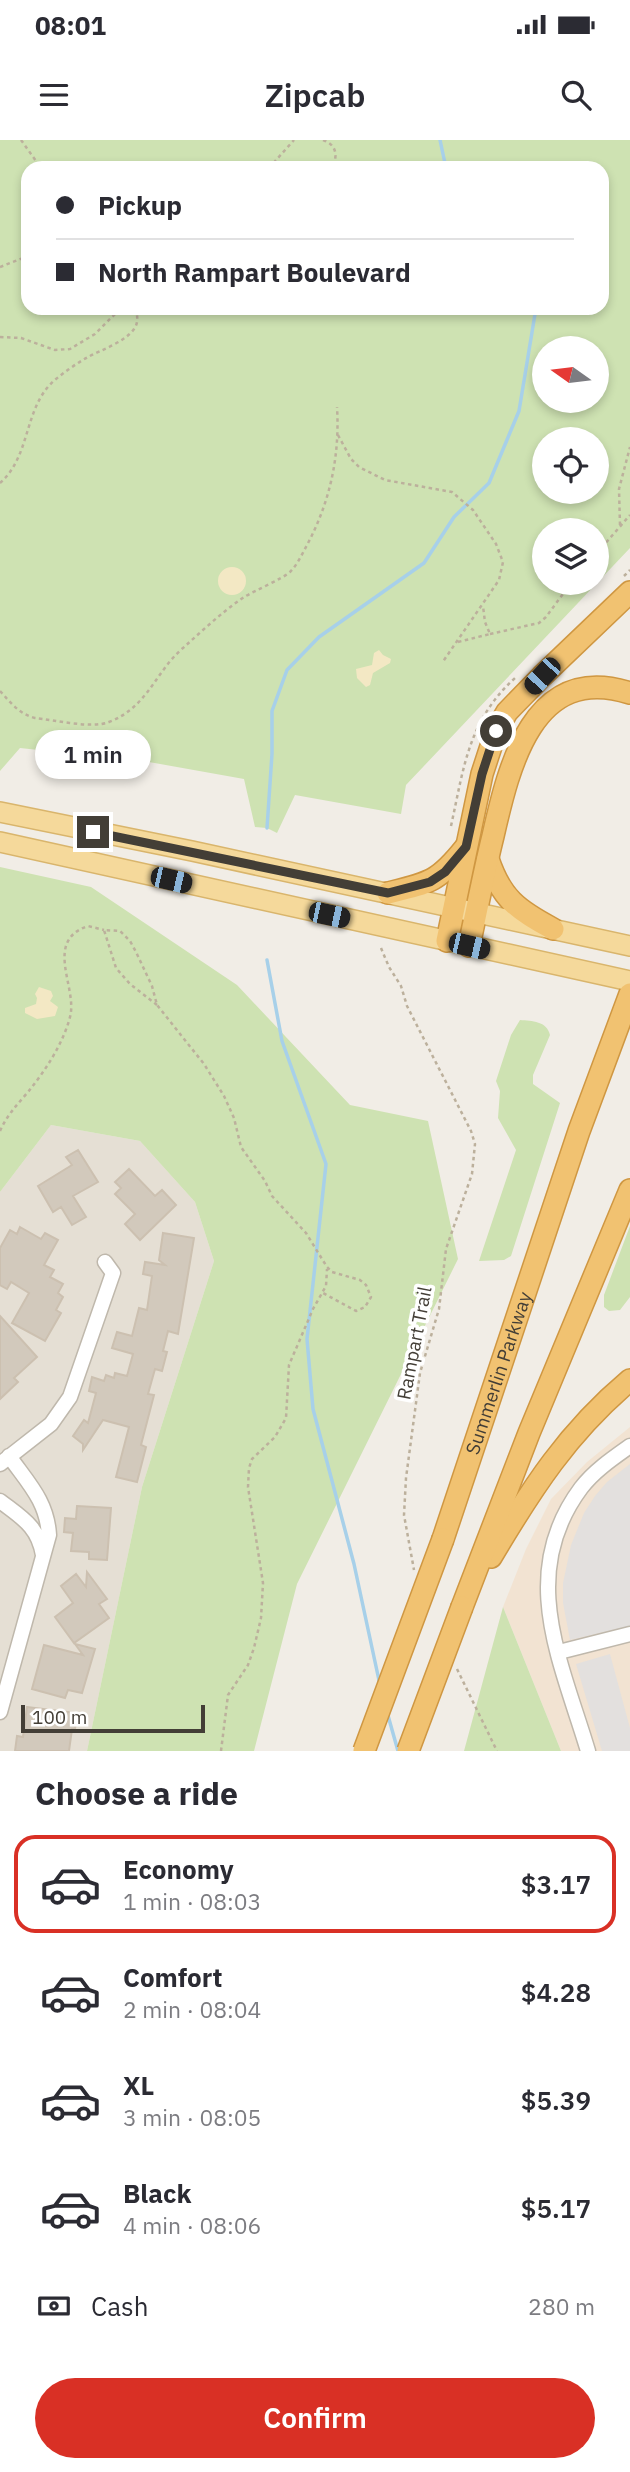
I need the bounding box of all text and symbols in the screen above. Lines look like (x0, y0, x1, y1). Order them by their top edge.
text: 08:01 (35, 8, 106, 42)
text: Zipcab (265, 74, 365, 116)
icon: menu (35, 76, 73, 114)
icon: search (557, 76, 595, 114)
text: Pickup (98, 188, 182, 222)
text: North Rampart Boulevard (98, 255, 411, 289)
north arrow (532, 336, 609, 413)
map controls (532, 336, 609, 595)
button: locate (532, 427, 609, 504)
button: layers (532, 518, 609, 595)
car (520, 653, 565, 699)
route start (480, 715, 512, 747)
callout: 1 min (35, 730, 151, 780)
text: 1 min (63, 739, 123, 769)
route end (77, 816, 109, 848)
car (149, 865, 194, 895)
car (307, 900, 352, 930)
car (447, 931, 492, 961)
street label: Rampart Trail (391, 1284, 437, 1402)
street label: Summerlin Parkway (460, 1288, 537, 1457)
scale bar (21, 1702, 205, 1734)
text: 100 m (32, 1705, 87, 1729)
text: Choose a ride (35, 1772, 238, 1814)
text: Economy (123, 1852, 234, 1886)
icon: car (39, 1853, 102, 1916)
text: $3.17 (521, 1867, 591, 1901)
text: 1 min · 08:03 (123, 1886, 261, 1916)
text: Comfort (123, 1960, 222, 1994)
icon: car (39, 1961, 102, 2024)
text: $4.28 (521, 1975, 591, 2009)
text: 2 min · 08:04 (123, 1994, 261, 2024)
text: XL (123, 2068, 154, 2102)
icon: car (39, 2069, 102, 2132)
text: $5.39 (521, 2083, 591, 2117)
text: 3 min · 08:05 (123, 2102, 261, 2132)
text: Black (123, 2176, 191, 2210)
icon: car (39, 2177, 102, 2240)
text: $5.17 (521, 2191, 591, 2225)
text: 4 min · 08:06 (123, 2210, 261, 2240)
icon: cash (35, 2287, 73, 2325)
text: Cash (91, 2289, 148, 2323)
text: 280 m (528, 2291, 595, 2321)
button: Confirm (35, 2378, 595, 2458)

